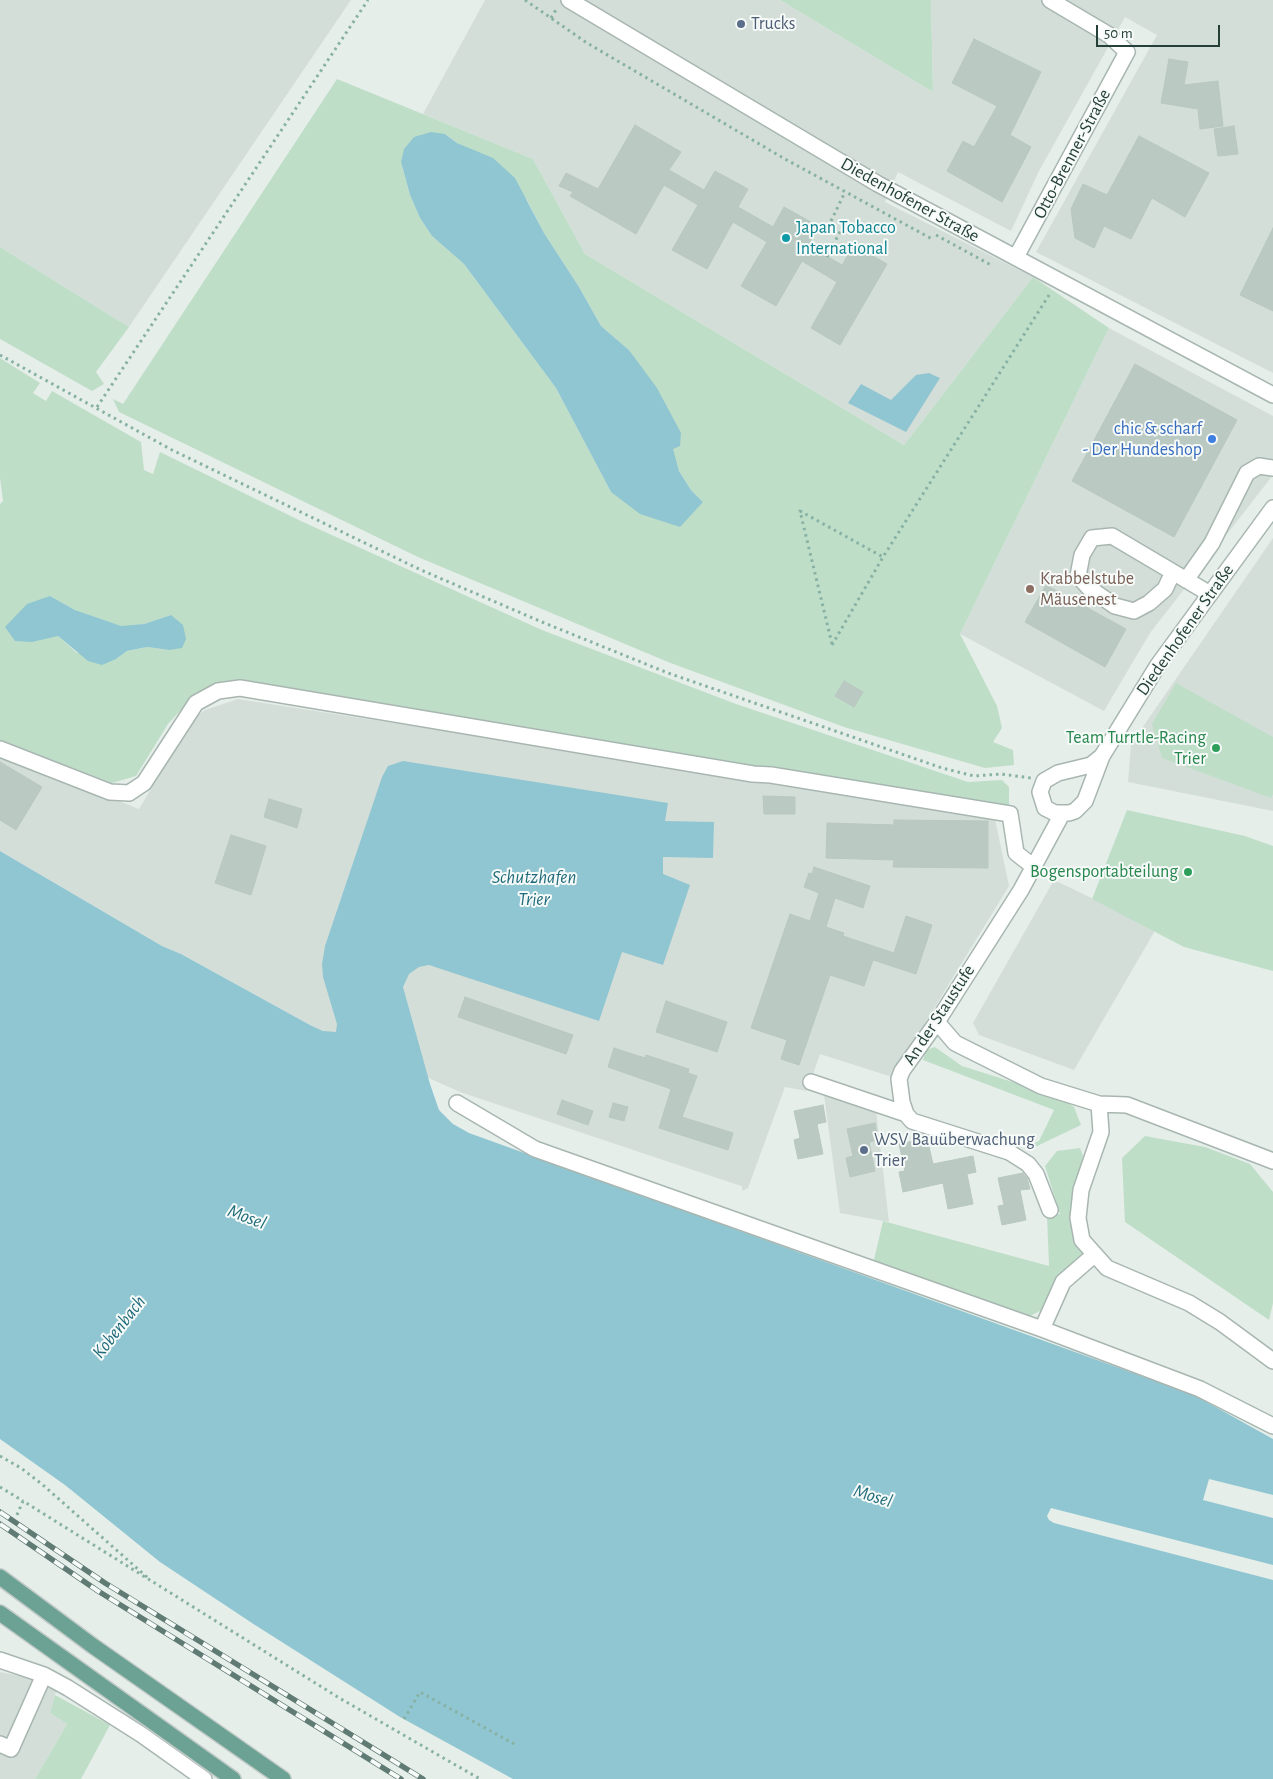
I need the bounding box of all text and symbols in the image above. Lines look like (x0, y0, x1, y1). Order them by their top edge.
place label: Trucks (751, 13, 795, 35)
scale bar (1098, 15, 1222, 47)
marker: Trucks (735, 18, 747, 30)
text: 50 m (1104, 26, 1133, 41)
street label: Otto-Brenner-Straße (1029, 85, 1115, 223)
street label: Diedenhofener Straße (837, 153, 983, 247)
place label: Japan Tobacco International (796, 217, 896, 260)
marker: Japan Tobacco International (780, 232, 792, 244)
place label: chic & scharf - Der Hundeshop (1083, 418, 1202, 460)
marker: chic & scharf - Der Hundeshop (1206, 433, 1218, 445)
street label: Diedenhofener Straße (1132, 560, 1238, 700)
place label: Krabbelstube Mäusenest (1040, 568, 1134, 610)
marker: Krabbelstube Mäusenest (1024, 583, 1036, 595)
place label: Team Turrtle-Racing Trier (1066, 727, 1206, 770)
marker: Team Turrtle-Racing Trier (1210, 742, 1222, 754)
place label: Bogensportabteilung (1030, 861, 1178, 883)
water label: Schutzhafen Trier (492, 866, 576, 910)
marker: Bogensportabteilung (1182, 866, 1194, 878)
street label: An der Staustufe (899, 961, 979, 1069)
place label: WSV Bauüberwachung Trier (874, 1129, 1035, 1172)
marker: WSV Bauüberwachung Trier (858, 1144, 870, 1156)
water label: Mosel (224, 1199, 270, 1235)
water label: Kobenbach (87, 1291, 151, 1363)
water label: Mosel (851, 1479, 895, 1513)

